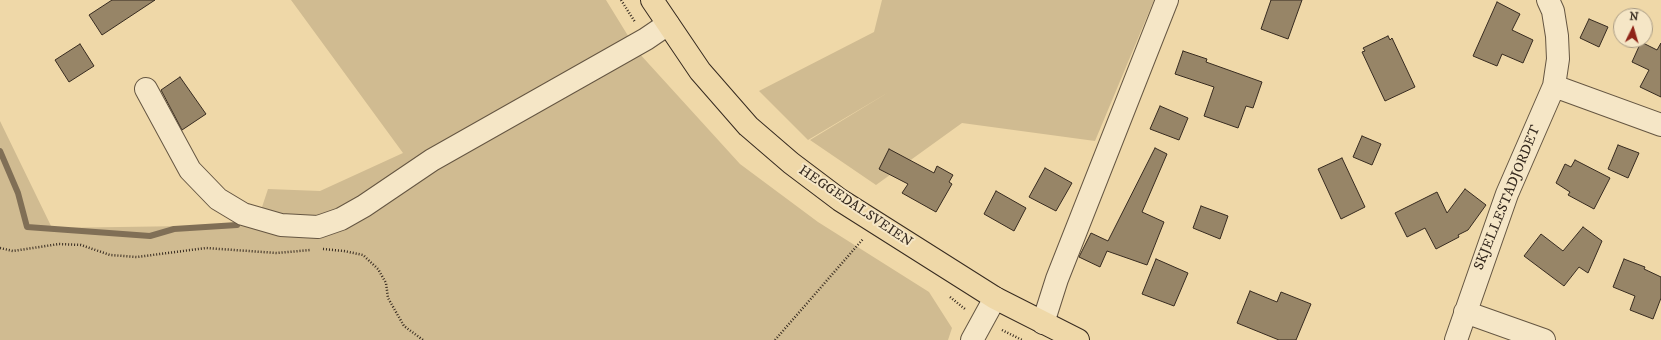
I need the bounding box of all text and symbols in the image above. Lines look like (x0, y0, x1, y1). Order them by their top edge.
north arrow (1613, 8, 1653, 48)
text: N (1629, 10, 1639, 24)
street label: SKJELLESTADJORDET (1471, 123, 1545, 273)
street label: HEGGEDALSVEIEN (795, 163, 915, 251)

